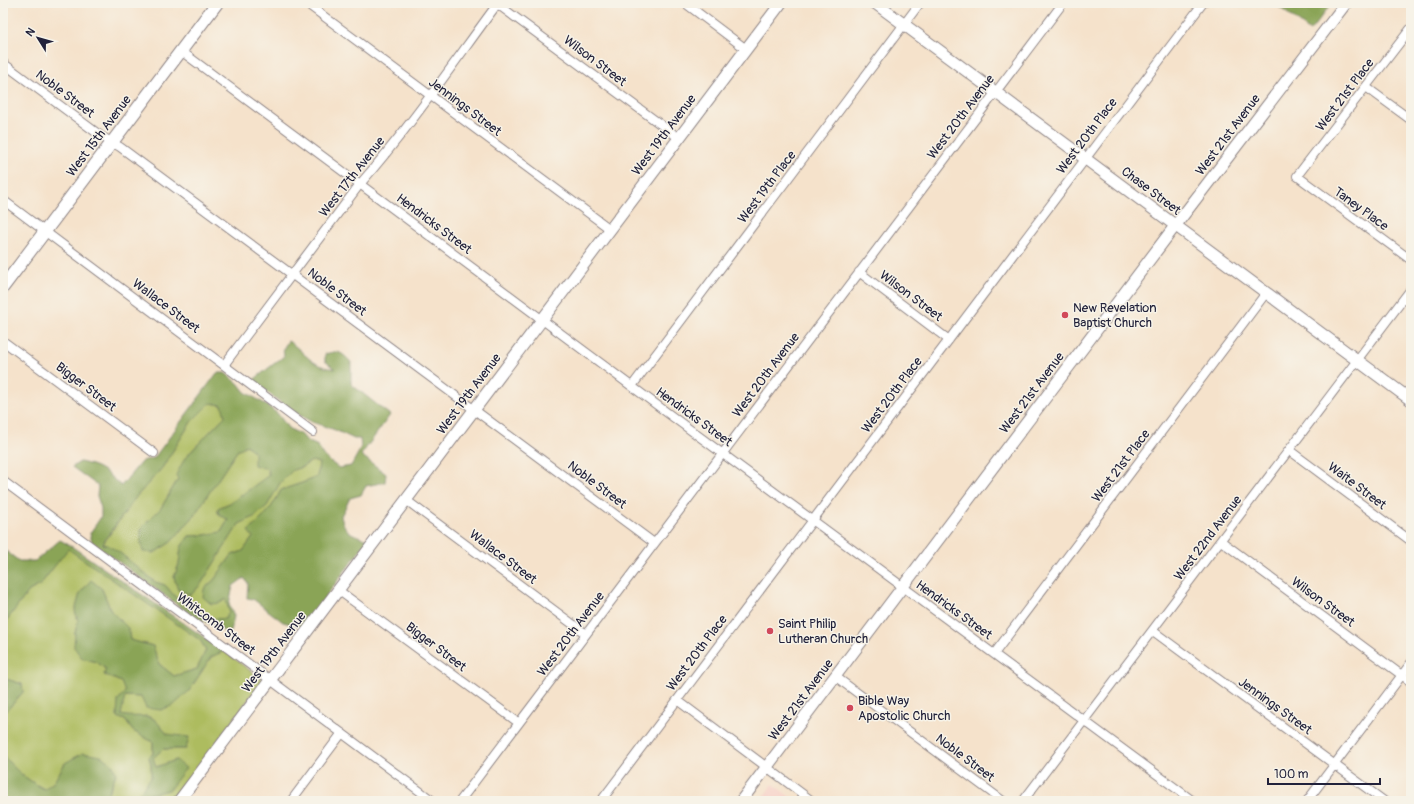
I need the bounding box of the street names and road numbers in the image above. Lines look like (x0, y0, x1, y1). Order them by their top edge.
street label: Wilson Street (560, 32, 630, 90)
street label: West 21st Place (1312, 55, 1378, 135)
street label: Noble Street (32, 67, 98, 122)
street label: West 20th Avenue (924, 71, 998, 162)
street label: Jennings Street (425, 74, 505, 140)
street label: West 19th Avenue (628, 91, 700, 179)
street label: West 21st Avenue (1192, 91, 1264, 179)
street label: West 15th Avenue (63, 92, 135, 180)
street label: West 20th Place (1053, 94, 1121, 177)
street label: West 17th Avenue (316, 133, 389, 220)
street label: West 19th Place (735, 147, 800, 226)
street label: Chase Street (1118, 163, 1185, 219)
street label: Taney Place (1331, 184, 1392, 234)
street label: Hendricks Street (393, 190, 476, 258)
street label: Noble Street (304, 265, 370, 320)
street label: Wilson Street (876, 267, 946, 325)
street label: Wallace Street (129, 275, 204, 337)
street label: West 20th Avenue (729, 329, 803, 420)
street label: West 21st Avenue (996, 349, 1068, 437)
street label: West 19th Avenue (433, 350, 505, 438)
street label: West 20th Place (858, 353, 926, 436)
street label: Bigger Street (52, 359, 120, 415)
street label: Hendricks Street (653, 384, 736, 450)
street label: West 21st Place (1088, 426, 1154, 506)
street label: Noble Street (564, 458, 630, 513)
street label: Waite Street (1325, 459, 1390, 514)
street label: West 22nd Avenue (1171, 492, 1246, 584)
street label: Wallace Street (466, 526, 541, 588)
street label: Wilson Street (1288, 574, 1358, 631)
street label: Hendricks Street (913, 577, 996, 643)
street label: West 20th Avenue (534, 588, 608, 679)
street label: Whitcomb Street (174, 589, 259, 659)
street label: West 19th Avenue (238, 608, 310, 696)
street label: West 20th Place (663, 611, 731, 694)
street label: Bigger Street (402, 619, 470, 675)
street label: West 21st Avenue (765, 656, 837, 744)
street label: Jennings Street (1235, 674, 1316, 739)
street label: Noble Street (932, 731, 998, 786)

